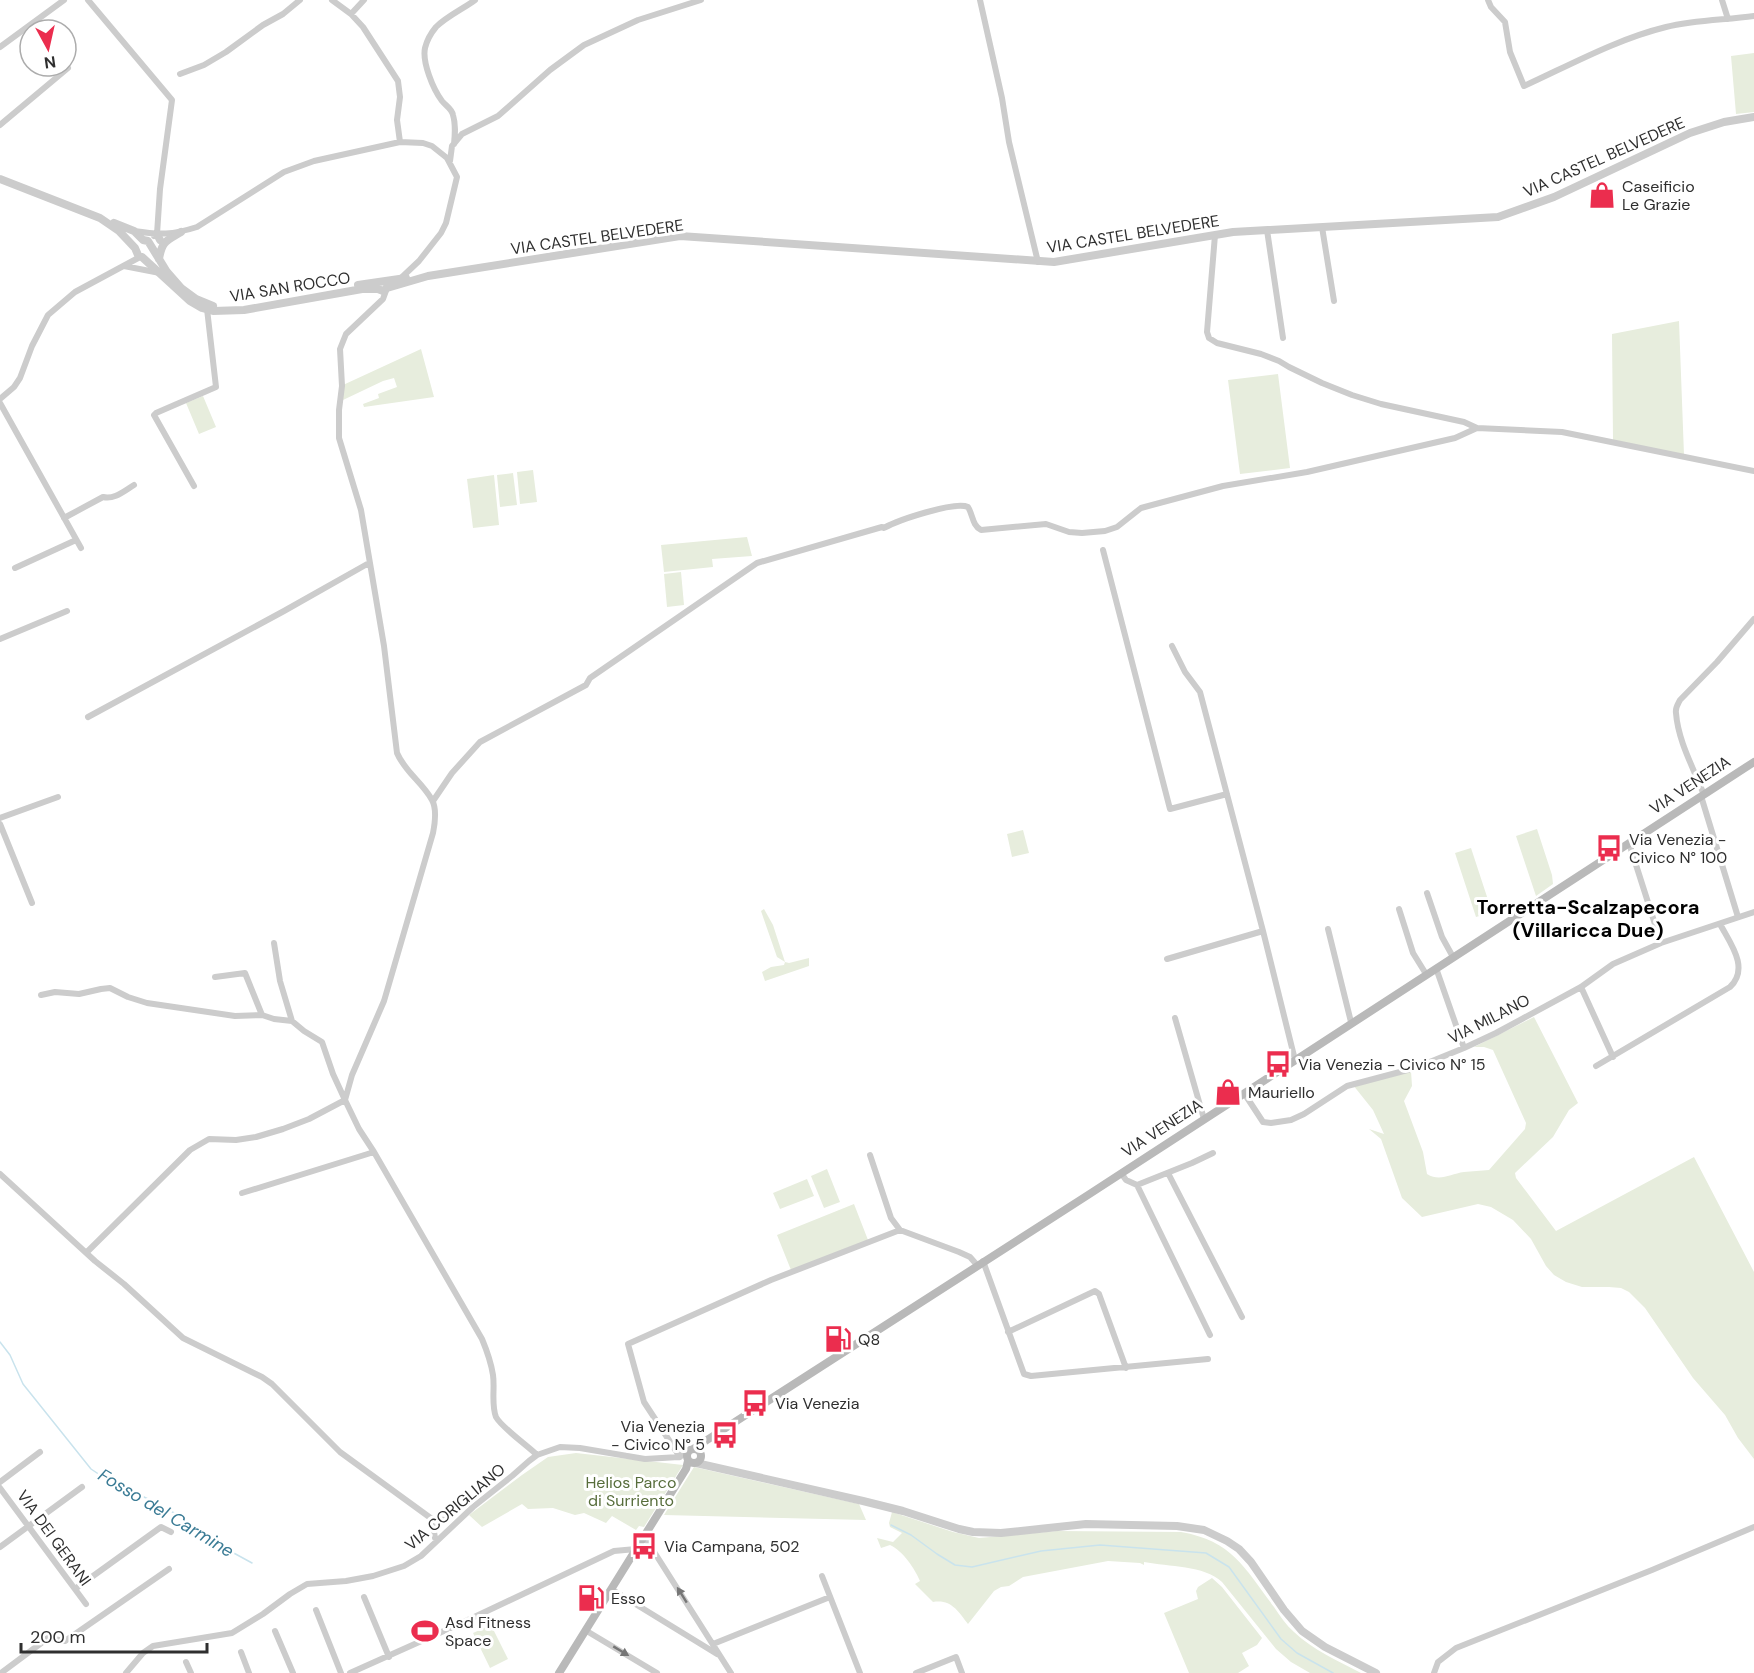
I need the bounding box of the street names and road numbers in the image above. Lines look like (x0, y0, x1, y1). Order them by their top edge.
street label: VIA CASTEL BELVEDERE (1520, 112, 1688, 202)
street label: VIA CASTEL BELVEDERE (1045, 210, 1221, 258)
street label: VIA CASTEL BELVEDERE (509, 214, 685, 260)
street label: VIA SAN ROCCO (228, 267, 352, 307)
street label: VIA VENEZIA (1646, 751, 1735, 819)
street label: VIA MILANO (1445, 989, 1533, 1049)
street label: VIA VENEZIA (1118, 1094, 1207, 1162)
street label: VIA CORIGLIANO (400, 1459, 510, 1555)
street label: VIA DEI GERANI (12, 1486, 96, 1590)

